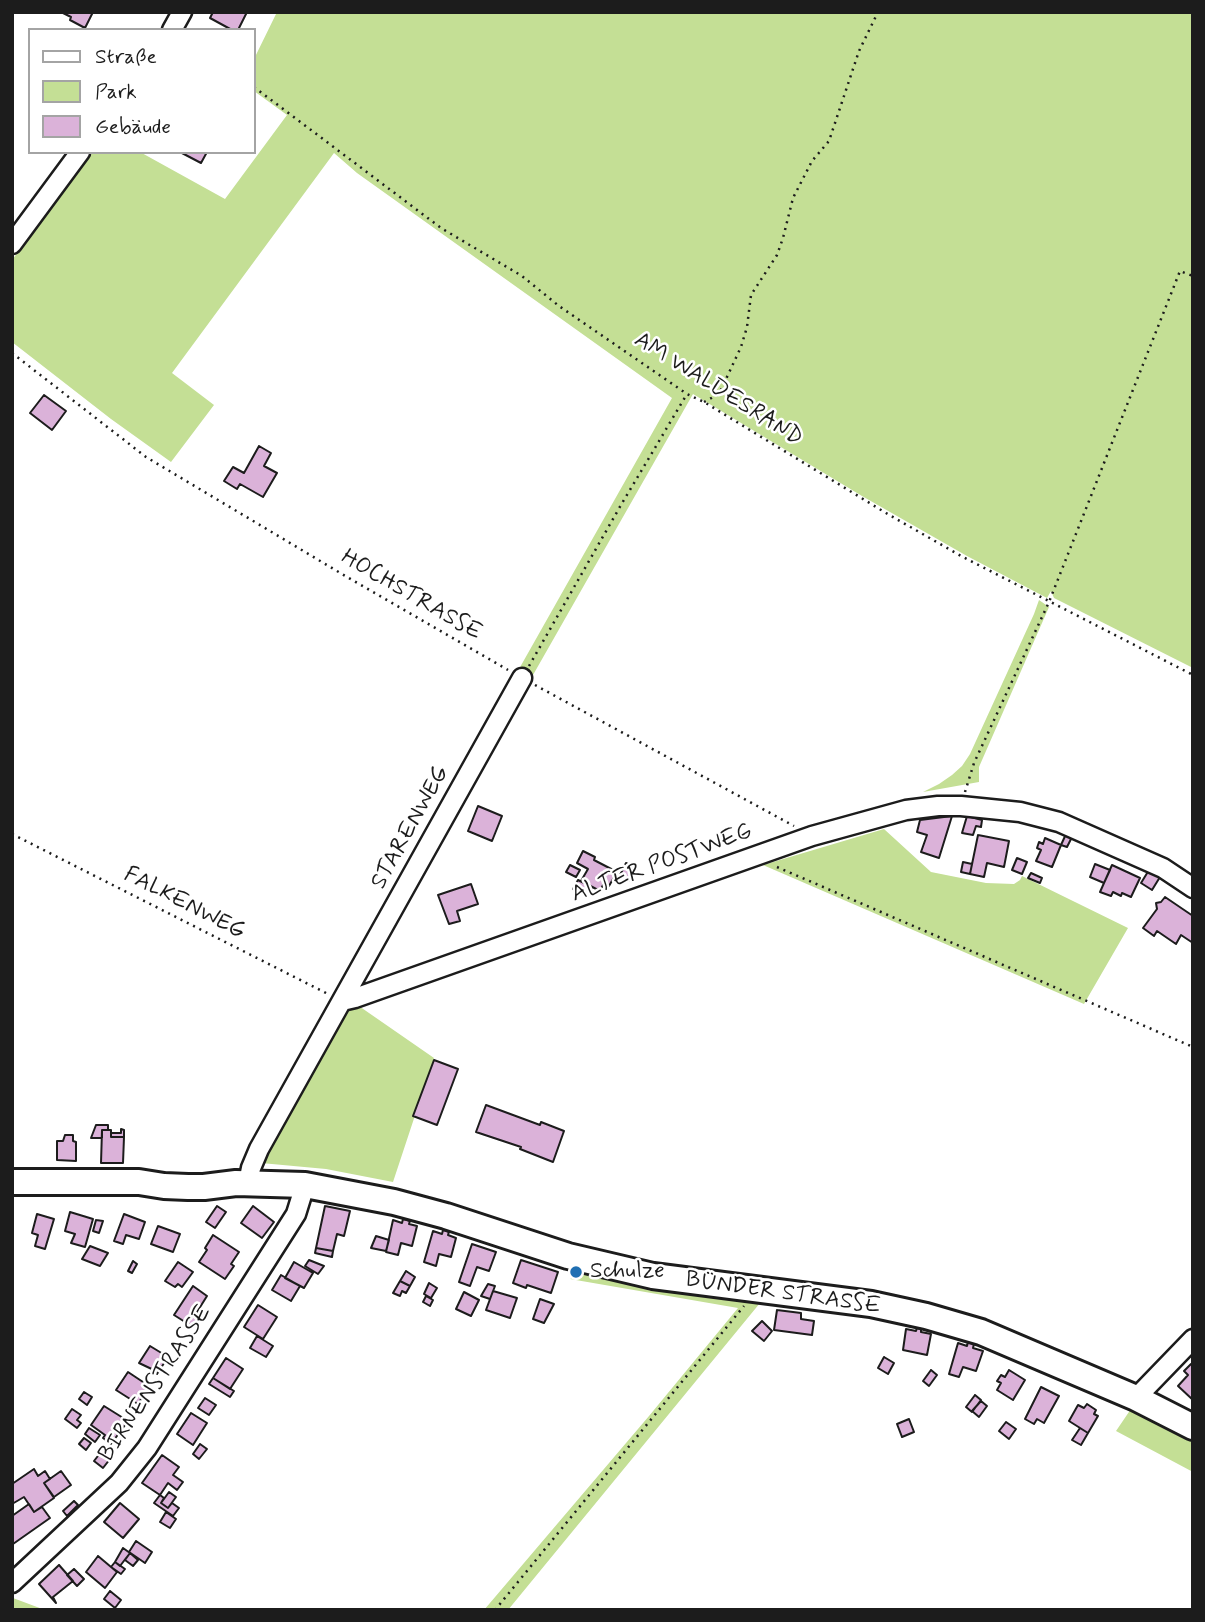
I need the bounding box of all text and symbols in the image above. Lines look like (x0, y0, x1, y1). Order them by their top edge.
legend (28, 28, 256, 154)
text: Straße (95, 43, 157, 71)
text: Park (95, 78, 137, 106)
text: Gebäude (95, 113, 171, 141)
street label: AM WALDESRAND (629, 327, 807, 453)
street label: HOCHSTRASSE (336, 544, 486, 648)
street label: STARENWEG (366, 762, 456, 894)
street label: ALTER POSTWEG (568, 818, 756, 910)
street label: FALKENWEG (119, 862, 249, 946)
place label: Schulze (590, 1258, 665, 1286)
marker: Schulze (568, 1264, 584, 1280)
street label: BÜNDER STRASSE (684, 1267, 882, 1321)
street label: BIRNENSTRASSE (94, 1301, 218, 1467)

